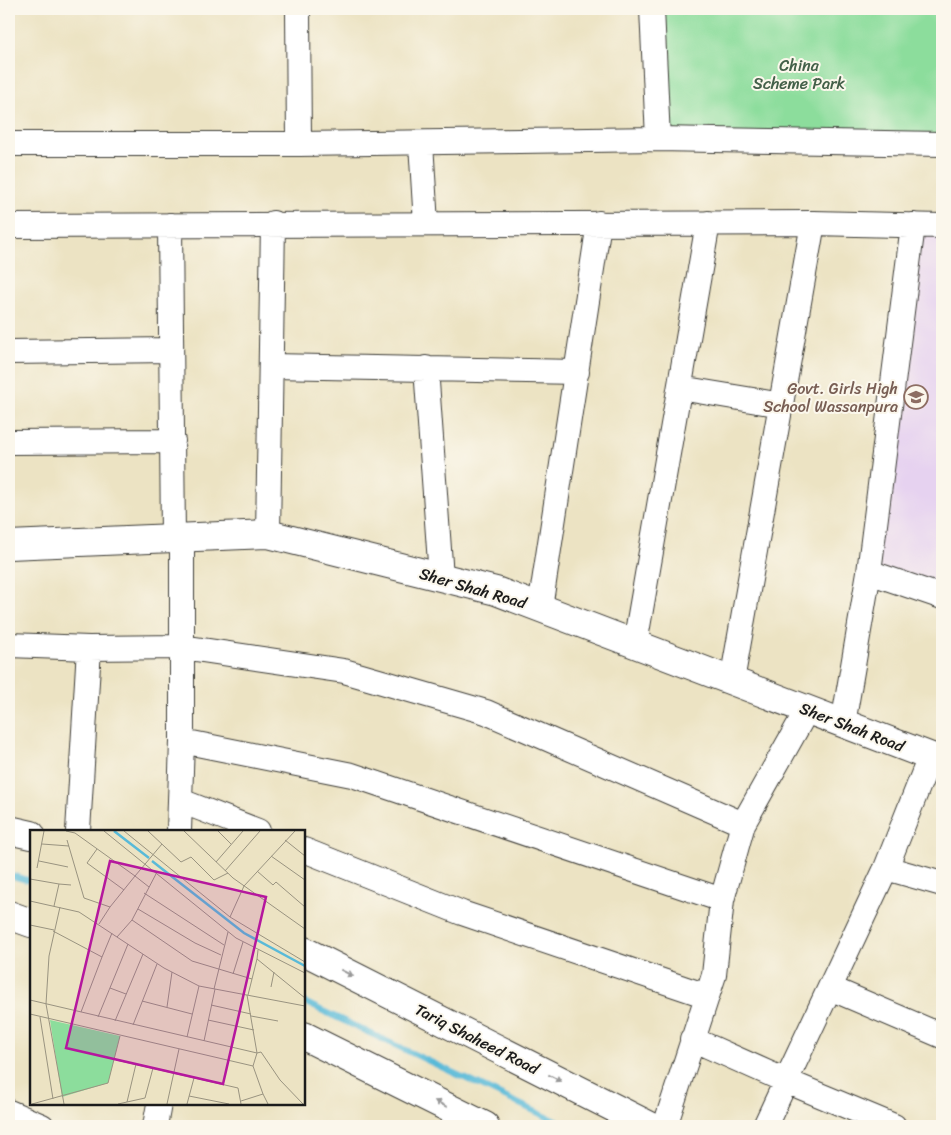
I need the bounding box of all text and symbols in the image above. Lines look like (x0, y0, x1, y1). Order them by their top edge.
park label: China Scheme Park (753, 51, 846, 98)
place label: Govt. Girls High School Wassanpura (763, 374, 898, 421)
school or university icon: Govt. Girls High School Wassanpura (903, 384, 929, 410)
street label: Sher Shah Road (416, 559, 532, 618)
street label: Sher Shah Road (795, 694, 910, 761)
inset map (30, 830, 305, 1105)
one-way arrow (340, 969, 354, 977)
street label: Tariq Shaheed Road (410, 995, 546, 1084)
one-way arrow (548, 1074, 562, 1082)
one-way arrow (434, 1100, 448, 1108)

